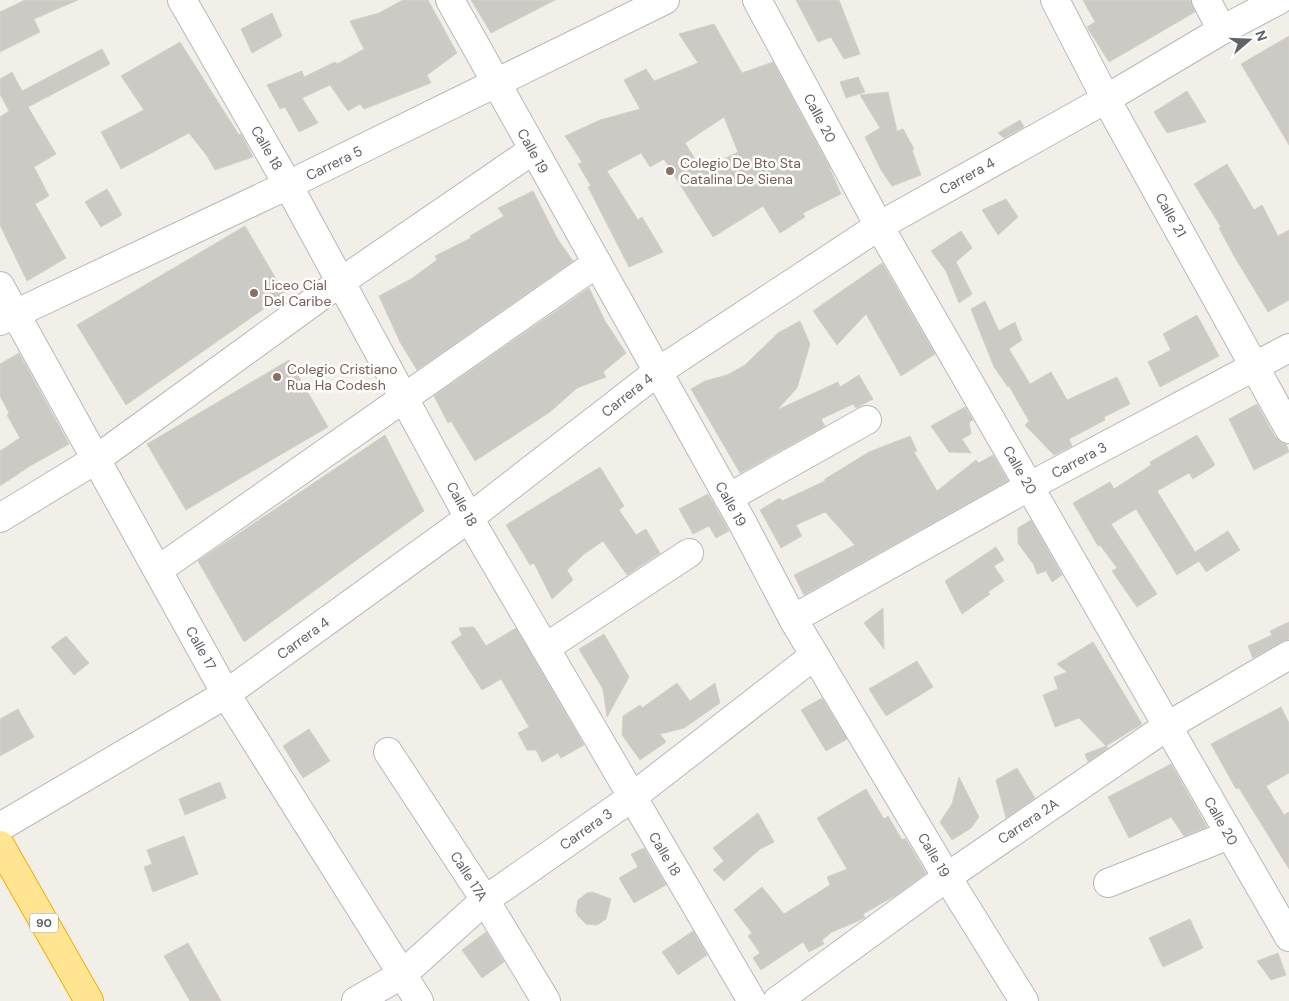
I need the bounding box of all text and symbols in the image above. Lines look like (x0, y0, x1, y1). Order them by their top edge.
north arrow (1224, 15, 1274, 65)
text: N (1251, 28, 1271, 44)
street label: Calle 20 (800, 90, 840, 146)
street label: Calle 18 (247, 123, 287, 173)
street label: Calle 19 (513, 125, 553, 177)
street label: Carrera 5 (303, 142, 365, 184)
street label: Carrera 4 (936, 153, 998, 199)
place label: Colegio De Bto Sta Catalina De Siena (680, 154, 801, 188)
marker: Colegio De Bto Sta Catalina De Siena (664, 165, 676, 177)
street label: Calle 21 (1151, 190, 1191, 240)
place label: Liceo Cial Del Caribe (264, 276, 331, 310)
marker: Liceo Cial Del Caribe (248, 287, 260, 299)
place label: Colegio Cristiano Rua Ha Codesh (287, 360, 398, 394)
street label: Carrera 4 (598, 369, 657, 421)
marker: Colegio Cristiano Rua Ha Codesh (271, 371, 283, 383)
street label: Carrera 3 (1048, 438, 1110, 482)
street label: Calle 20 (999, 443, 1041, 497)
street label: Calle 18 (442, 478, 482, 530)
street label: Calle 19 (711, 478, 751, 530)
street label: Carrera 4 (273, 613, 333, 663)
street label: Calle 17 (182, 623, 220, 673)
street label: Carrera 2A (994, 794, 1062, 848)
street label: Calle 20 (1200, 794, 1242, 848)
street label: Carrera 3 (556, 804, 616, 854)
street label: Calle 18 (645, 829, 685, 879)
street label: Calle 19 (914, 829, 954, 881)
street label: Calle 17A (446, 848, 492, 904)
road number: 90 (30, 914, 58, 932)

